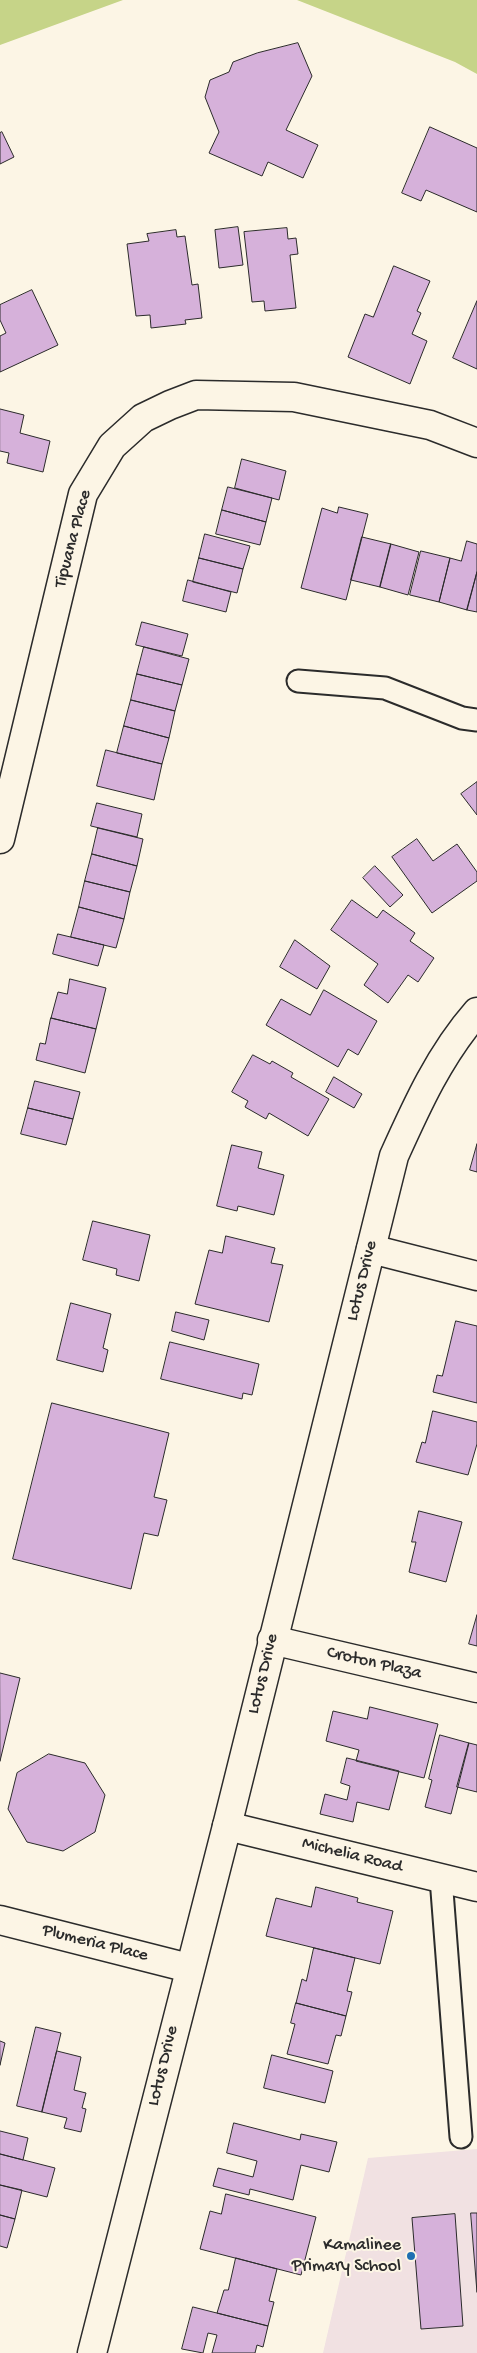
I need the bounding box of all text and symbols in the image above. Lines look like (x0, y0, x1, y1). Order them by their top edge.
street label: Tipuana Place (51, 488, 97, 590)
street label: Lotus Drive (343, 1239, 383, 1323)
street label: Lotus Drive (244, 1632, 284, 1716)
street label: Croton Plaza (324, 1643, 424, 1685)
street label: Michelia Road (299, 1833, 405, 1879)
street label: Plumeria Place (40, 1920, 150, 1968)
street label: Lotus Drive (144, 2024, 184, 2108)
place label: Kamalinee Primary School (292, 2235, 401, 2278)
marker: Kamalinee Primary School (405, 2250, 417, 2262)

